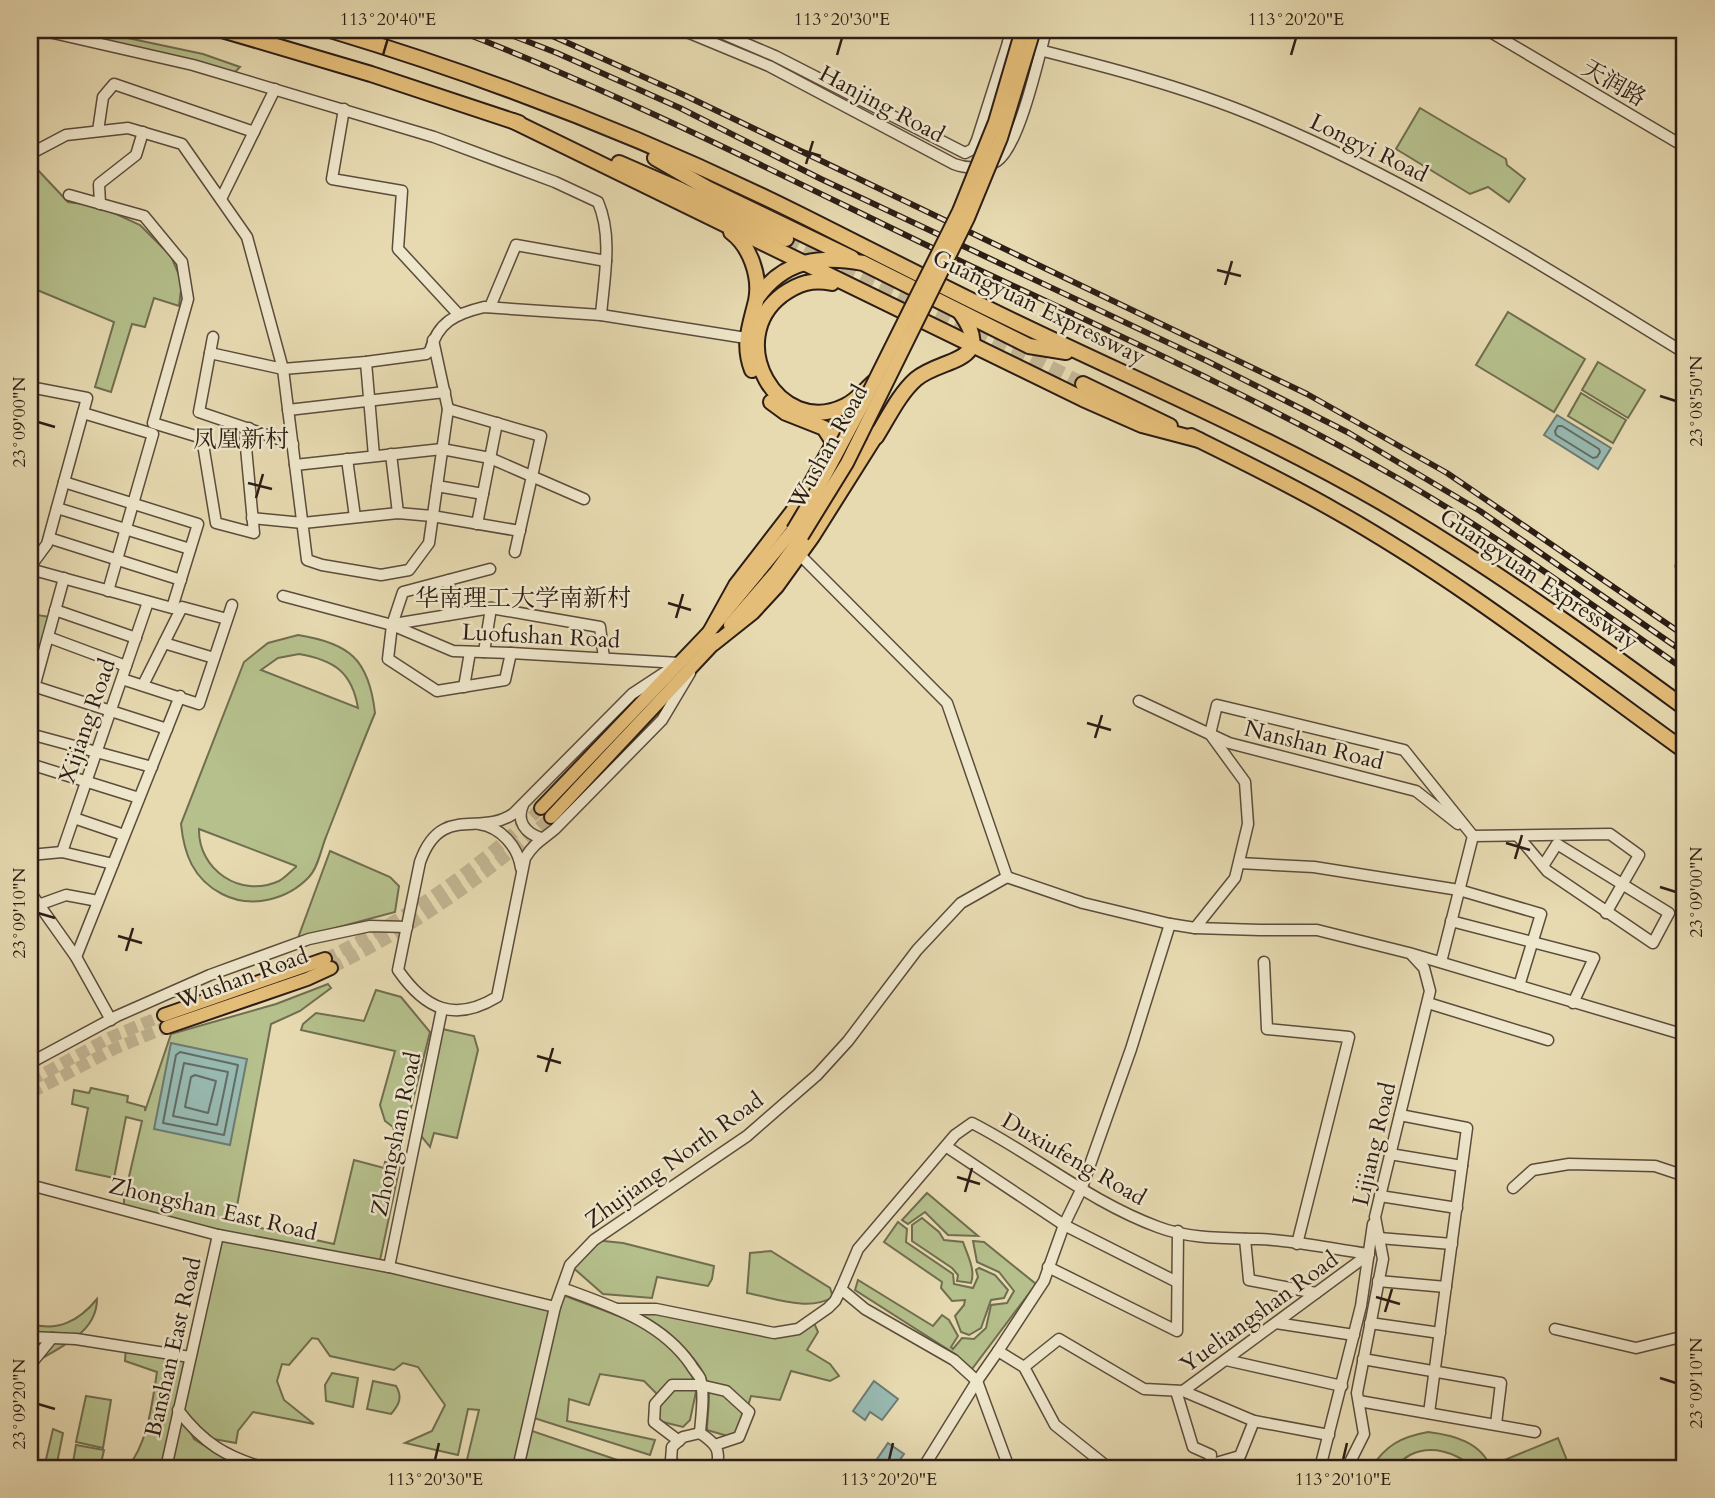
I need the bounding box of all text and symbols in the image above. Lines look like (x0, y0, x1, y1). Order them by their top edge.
text: 113°20'40"E (340, 7, 436, 32)
text: 113°20'30"E (794, 7, 890, 32)
text: 113°20'20"E (1248, 7, 1344, 32)
street label: 天润路 (1576, 52, 1652, 114)
street label: Hanjing Road (814, 58, 951, 150)
street label: Longyi Road (1305, 106, 1434, 190)
street label: Guangyuan Expressway (927, 242, 1151, 372)
text: 23°08'50"N (1684, 355, 1709, 447)
text: 23°09'00"N (7, 376, 32, 468)
street label: Wushan Road (780, 378, 875, 516)
district label: 凤凰新村 (193, 423, 289, 456)
street label: Guangyuan Expressway (1434, 501, 1644, 657)
district label: 华南理工大学南新村 (415, 582, 631, 615)
street label: Luofushan Road (461, 616, 622, 656)
street label: Xijiang Road (51, 654, 123, 788)
street label: Nanshan Road (1241, 713, 1388, 777)
text: 23°09'00"N (1684, 846, 1709, 938)
text: 23°09'10"N (7, 867, 32, 959)
street label: Wushan Road (171, 940, 313, 1017)
street label: Zhongshan Road (363, 1048, 429, 1219)
street label: Lijiang Road (1345, 1078, 1403, 1209)
street label: Zhujiang North Road (578, 1084, 770, 1235)
street label: Duxiufeng Road (996, 1105, 1153, 1213)
street label: Zhongshan East Road (106, 1170, 321, 1248)
street label: Yueliangshan Road (1174, 1244, 1345, 1380)
street label: Banshan East Road (137, 1253, 209, 1440)
text: 23°09'10"N (1684, 1337, 1709, 1429)
text: 23°09'20"N (7, 1358, 32, 1450)
text: 113°20'30"E (387, 1467, 483, 1492)
text: 113°20'20"E (841, 1467, 937, 1492)
text: 113°20'10"E (1295, 1467, 1391, 1492)

